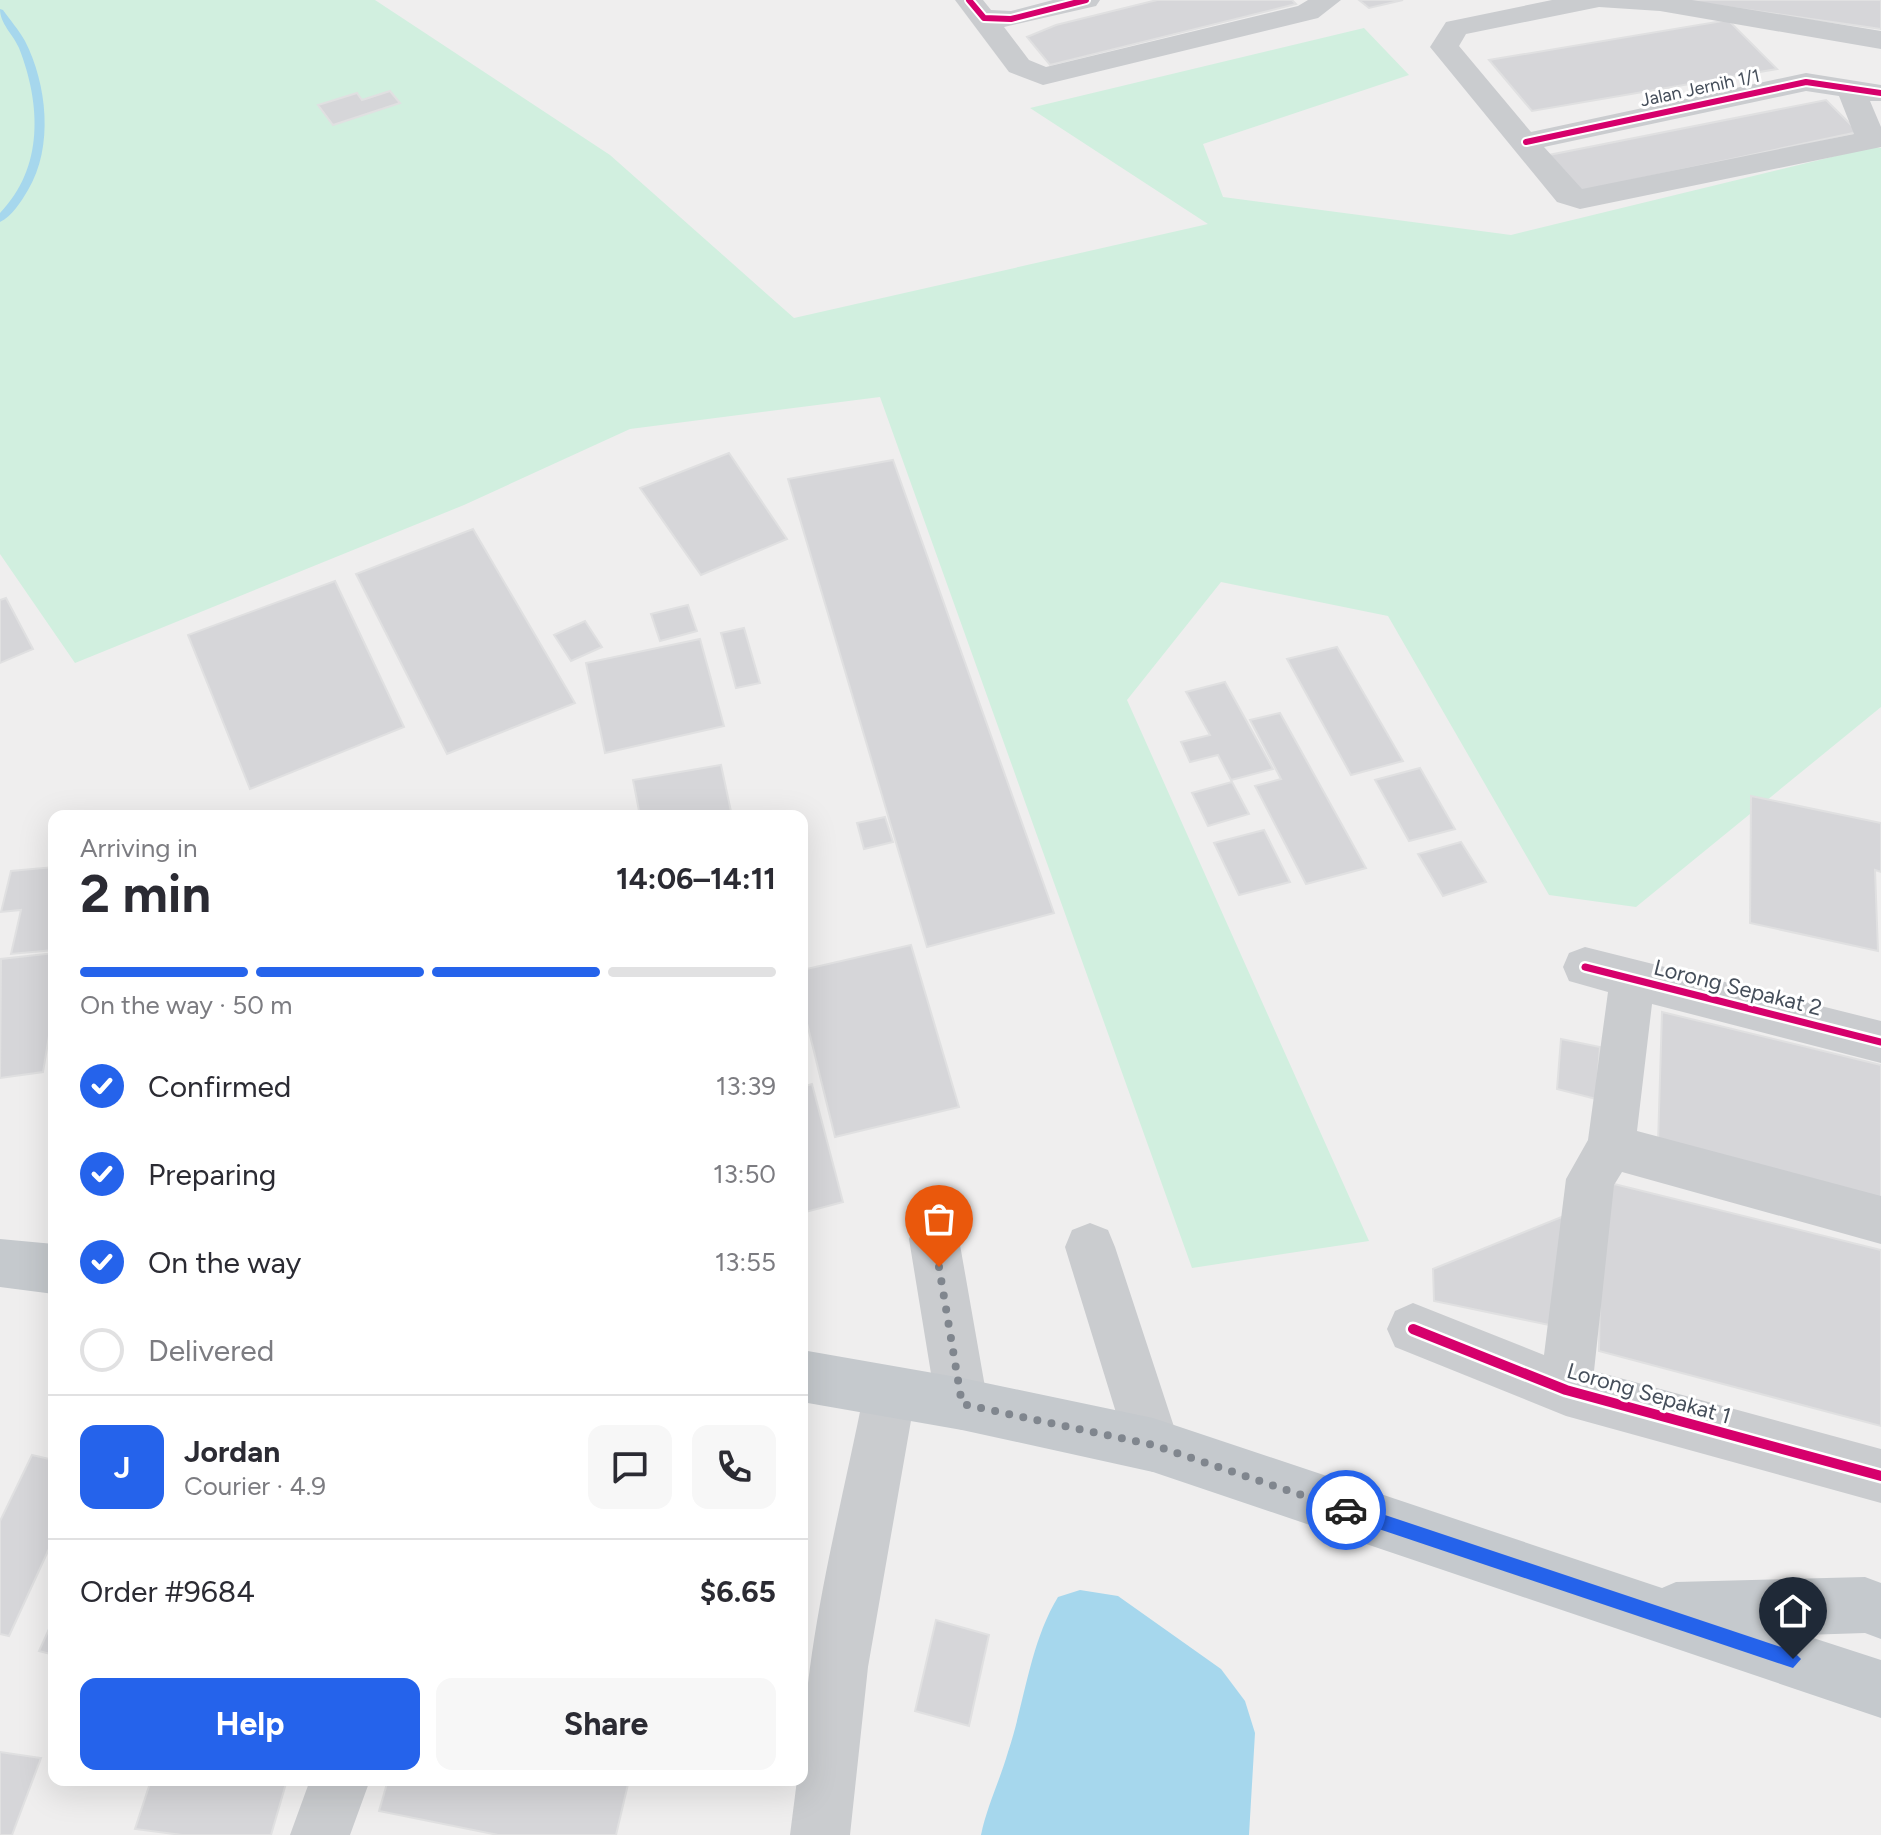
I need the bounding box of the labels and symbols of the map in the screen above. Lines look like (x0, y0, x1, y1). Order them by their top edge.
street label: Jalan Jernih 1/1 (1638, 65, 1762, 111)
street label: Lorong Sepakat 2 (1651, 954, 1825, 1021)
pin (905, 1185, 973, 1267)
street label: Lorong Sepakat 1 (1564, 1357, 1734, 1430)
courier (1306, 1470, 1386, 1550)
pin (1759, 1577, 1827, 1659)

